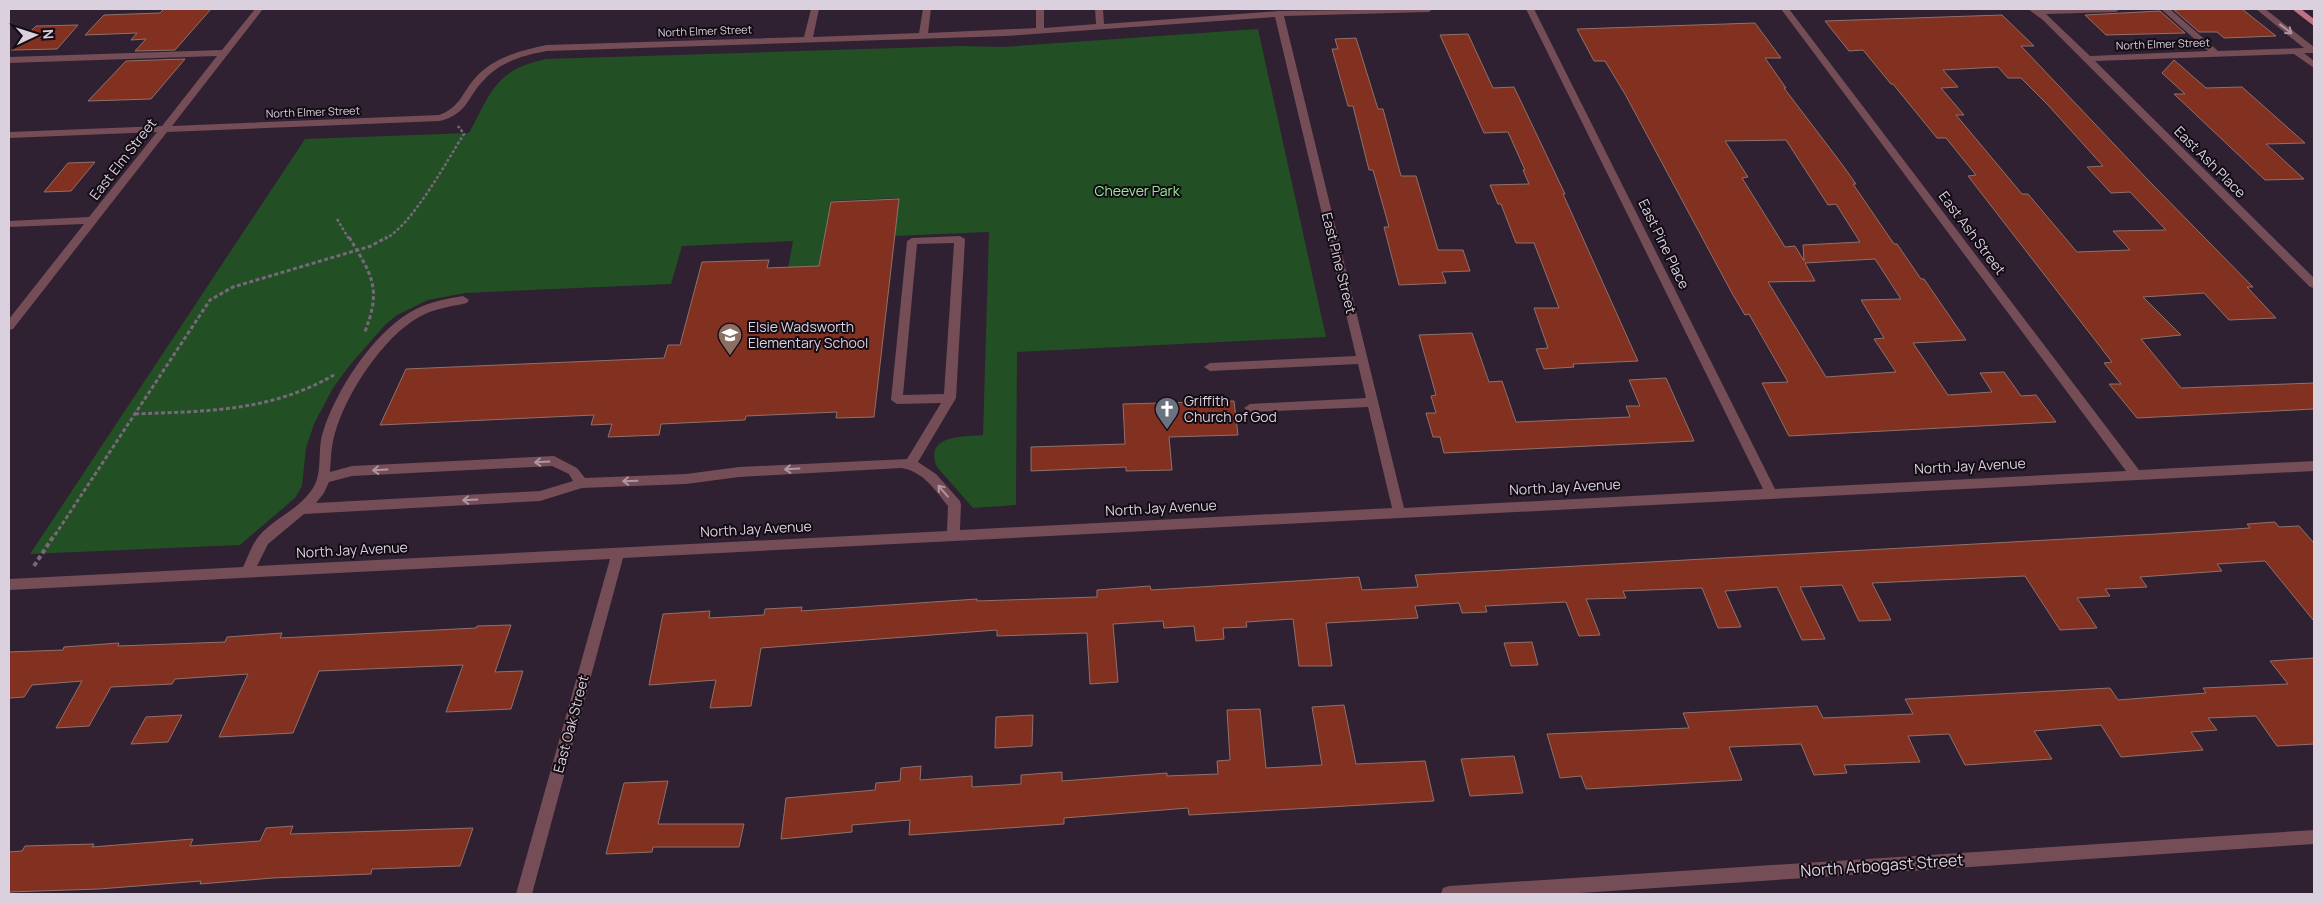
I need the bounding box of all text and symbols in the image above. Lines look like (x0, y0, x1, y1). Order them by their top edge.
north arrow (10, 10, 60, 60)
street label: North Elmer Street (658, 21, 752, 40)
one-way arrow (2279, 24, 2292, 35)
text: N (39, 28, 58, 40)
street label: North Elmer Street (2116, 34, 2210, 53)
street label: North Elmer Street (266, 102, 360, 121)
street label: East Elm Street (85, 114, 161, 203)
street label: East Ash Place (2170, 122, 2250, 202)
park label: Cheever Park (1094, 181, 1181, 200)
street label: East Ash Street (1935, 187, 2010, 279)
street label: East Pine Place (1634, 196, 1694, 292)
street label: East Pine Street (1318, 210, 1361, 316)
place label: Elsie Wadsworth Elementary School (748, 317, 868, 352)
school or university icon: Elsie Wadsworth Elementary School (717, 322, 743, 356)
place label: Griffith Church of God (1184, 391, 1277, 426)
church icon: Griffith Church of God (1154, 396, 1180, 430)
street label: North Jay Avenue (1914, 453, 2026, 478)
one-way arrow (534, 457, 550, 466)
one-way arrow (372, 465, 388, 474)
one-way arrow (784, 465, 800, 474)
street label: North Jay Avenue (1509, 474, 1621, 499)
one-way arrow (622, 477, 638, 486)
one-way arrow (938, 485, 949, 498)
one-way arrow (462, 495, 478, 504)
street label: North Jay Avenue (1105, 495, 1217, 520)
street label: North Jay Avenue (700, 516, 812, 541)
street label: North Jay Avenue (296, 537, 408, 562)
street label: East Oak Street (548, 673, 593, 775)
street label: North Arbogast Street (1800, 848, 1964, 882)

